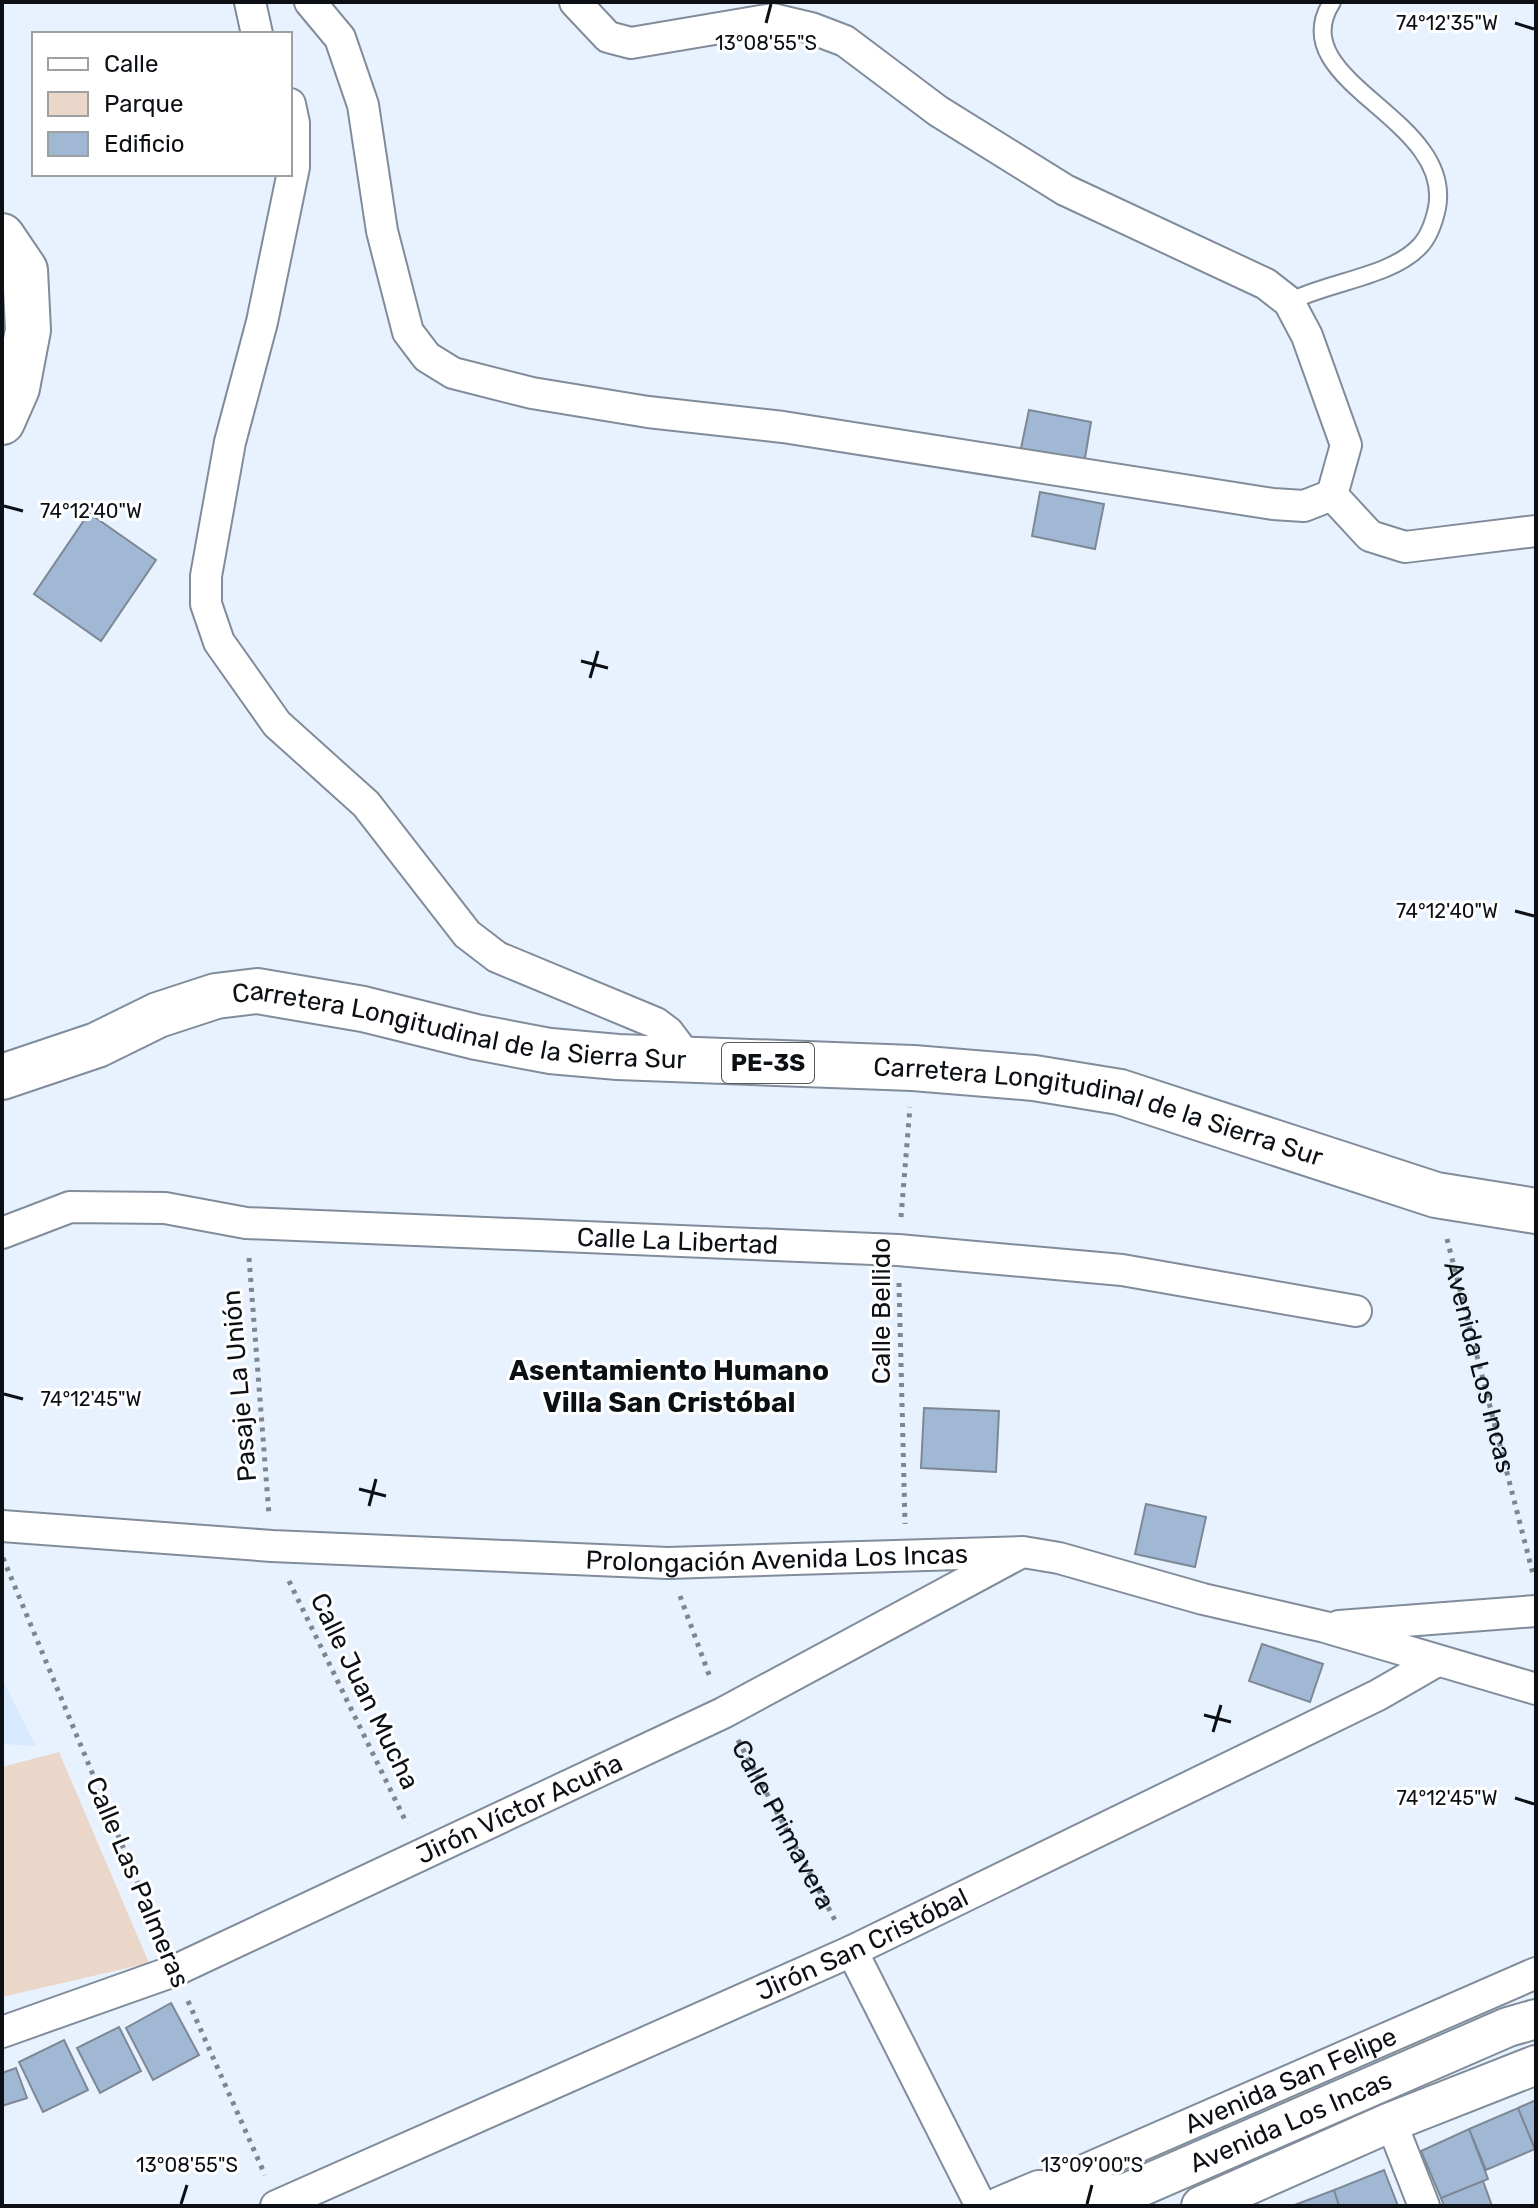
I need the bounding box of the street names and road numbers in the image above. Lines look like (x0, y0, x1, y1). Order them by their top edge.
street label: Carretera Longitudinal de la Sierra Sur (230, 975, 687, 1076)
road number: PE-3S (722, 1043, 814, 1083)
street label: Carretera Longitudinal de la Sierra Sur (873, 1052, 1327, 1173)
street label: Calle La Libertad (576, 1222, 779, 1261)
street label: Calle Bellido (866, 1238, 897, 1384)
street label: Avenida Los Incas (1437, 1258, 1521, 1476)
street label: Pasaje La Unión (216, 1289, 263, 1483)
street label: Prolongación Avenida Los Incas (585, 1539, 968, 1579)
street label: Calle Juan Mucha (304, 1588, 426, 1794)
street label: Calle Primavera (725, 1735, 841, 1915)
street label: Jirón Víctor Acuña (412, 1748, 627, 1871)
street label: Calle Las Palmeras (79, 1772, 196, 1992)
street label: Jirón San Cristóbal (752, 1882, 973, 2007)
street label: Avenida San Felipe (1180, 2021, 1401, 2140)
street label: Avenida Los Incas (1185, 2064, 1397, 2180)

